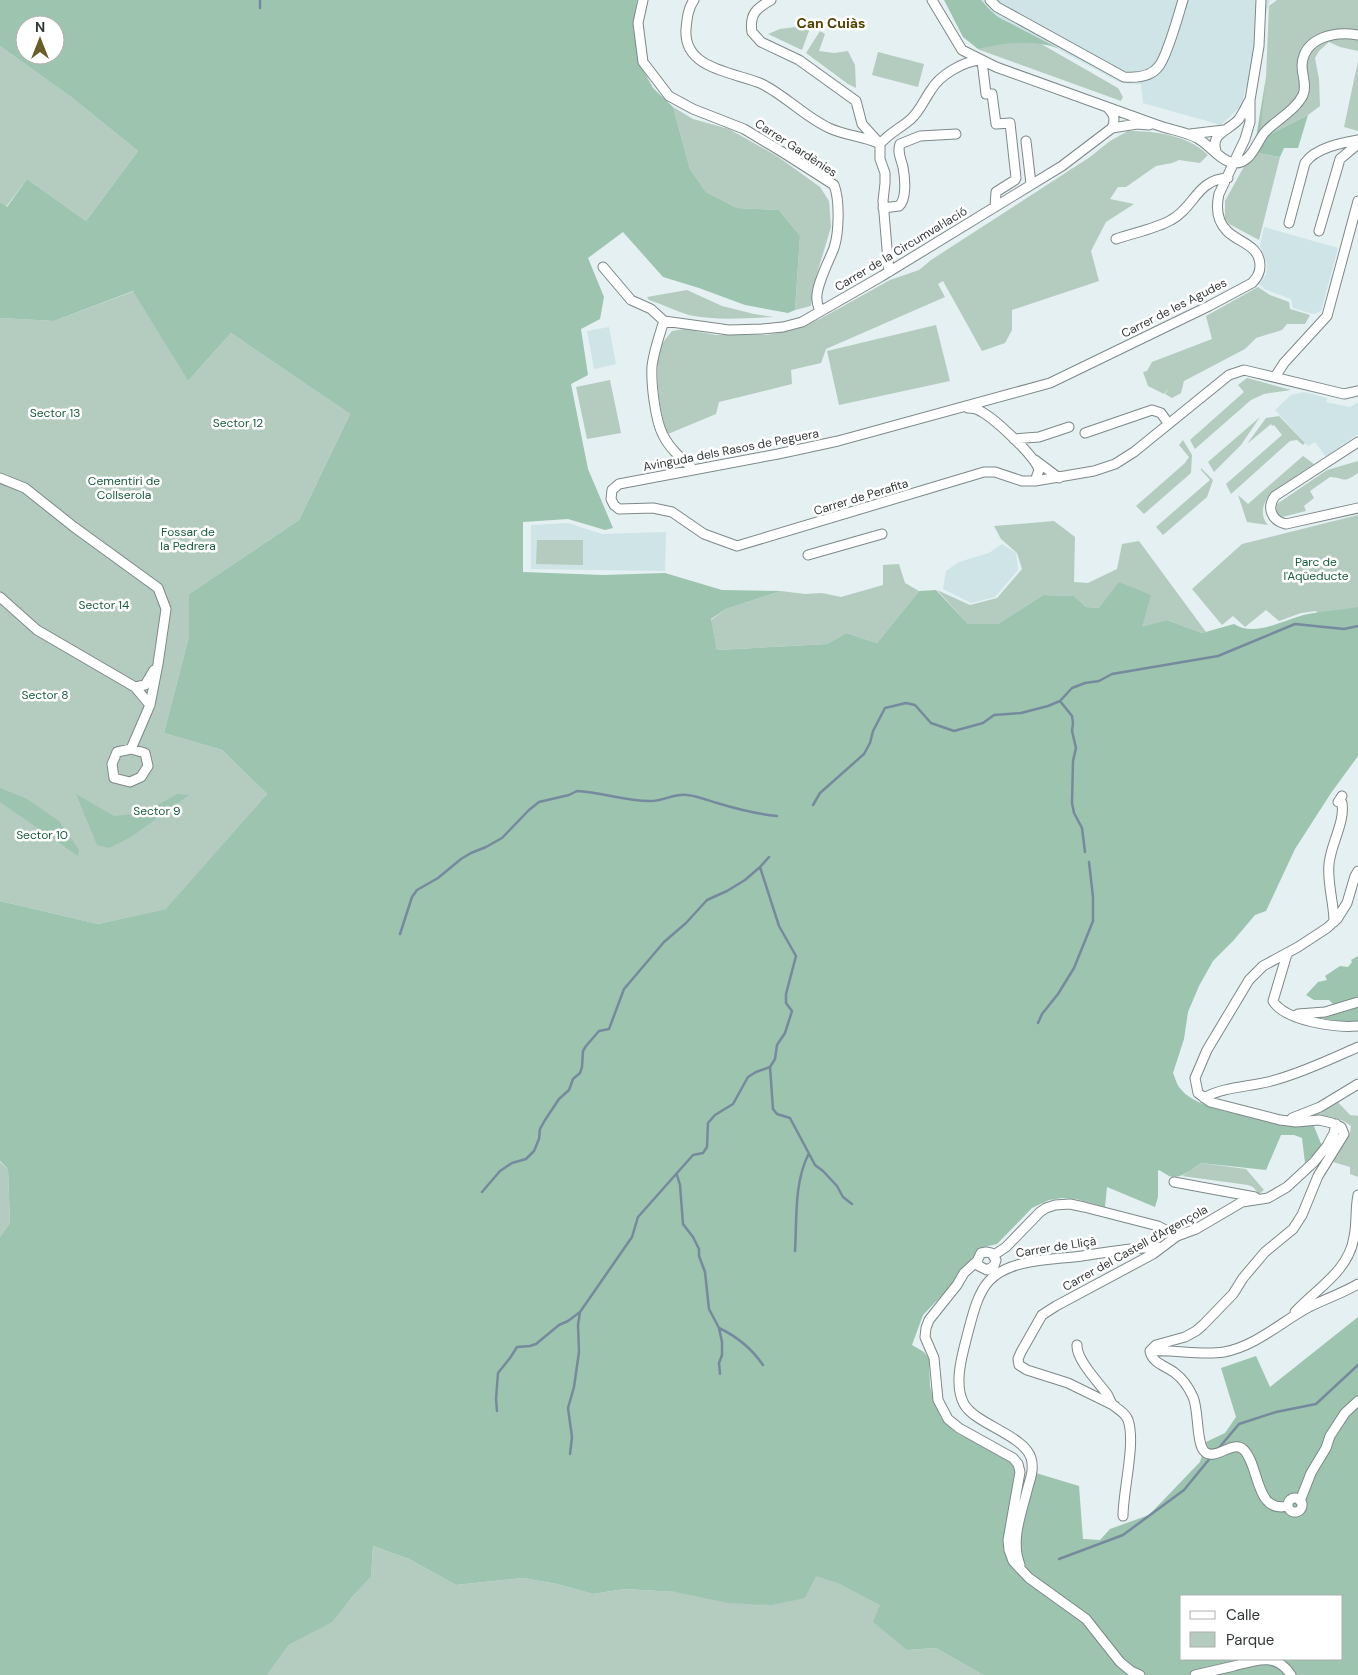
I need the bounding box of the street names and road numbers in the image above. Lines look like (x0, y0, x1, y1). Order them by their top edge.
street label: Carrer Gardènies (752, 115, 840, 181)
street label: Carrer de la Circumval·lació (832, 203, 970, 295)
street label: Carrer de les Agudes (1119, 274, 1229, 342)
street label: Avinguda dels Rasos de Peguera (642, 425, 820, 475)
street label: Carrer de Perafita (812, 475, 910, 519)
street label: Carrer del Castell d'Argençola (1060, 1201, 1210, 1295)
street label: Carrer de Lliçà (1015, 1233, 1097, 1261)

